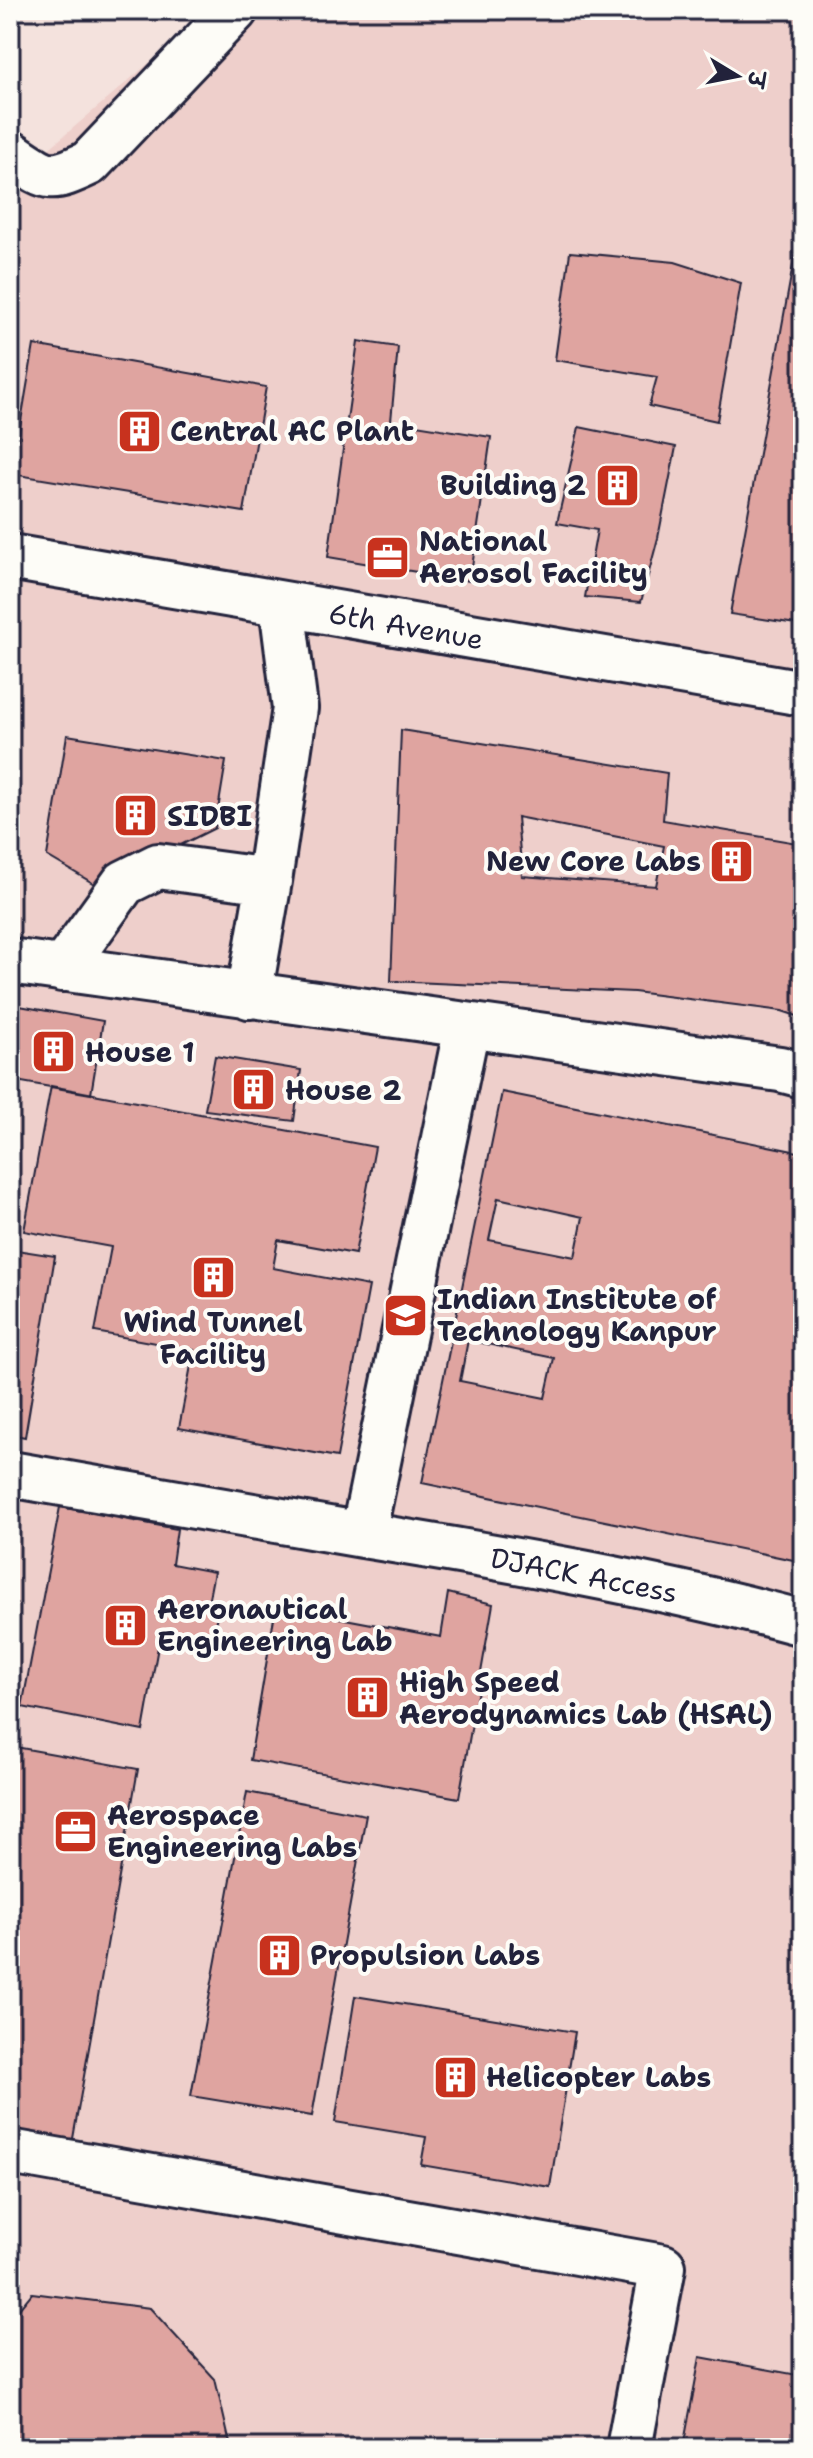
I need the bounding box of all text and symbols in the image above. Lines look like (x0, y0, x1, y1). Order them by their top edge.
north arrow (697, 36, 777, 116)
text: उ (740, 68, 772, 91)
building icon: Central AC Plant (115, 407, 163, 455)
place label: Central AC Plant (170, 412, 414, 450)
building icon: Building 2 (593, 461, 641, 509)
place label: Building 2 (440, 466, 586, 504)
place label: National Aerosol Facility (419, 522, 648, 592)
office icon: National Aerosol Facility (364, 533, 412, 581)
street label: 6th Avenue (326, 594, 486, 658)
building icon: SIDBI (112, 792, 160, 840)
place label: SIDBI (167, 797, 252, 835)
building icon: New Core Labs (708, 837, 756, 885)
place label: New Core Labs (486, 842, 701, 880)
building icon: House 1 (30, 1028, 78, 1076)
place label: House 1 (85, 1033, 195, 1071)
building icon: House 2 (230, 1066, 278, 1114)
place label: House 2 (285, 1071, 402, 1109)
building icon: Wind Tunnel Facility (189, 1253, 237, 1301)
place label: Indian Institute of Technology Kanpur (437, 1280, 717, 1350)
school or university icon: Indian Institute of Technology Kanpur (382, 1291, 430, 1339)
place label: Wind Tunnel Facility (123, 1303, 303, 1373)
street label: DJACK Access (487, 1538, 681, 1612)
place label: Aeronautical Engineering Lab (157, 1590, 393, 1660)
building icon: Aeronautical Engineering Lab (102, 1601, 150, 1649)
place label: High Speed Aerodynamics Lab (HSAL) (399, 1663, 772, 1733)
building icon: High Speed Aerodynamics Lab (HSAL) (344, 1674, 392, 1722)
place label: Aerospace Engineering Labs (107, 1796, 357, 1866)
office icon: Aerospace Engineering Labs (52, 1807, 100, 1855)
building icon: Propulsion Labs (255, 1931, 303, 1979)
place label: Propulsion Labs (310, 1936, 540, 1974)
building icon: Helicopter Labs (431, 2053, 479, 2101)
place label: Helicopter Labs (486, 2058, 711, 2096)

